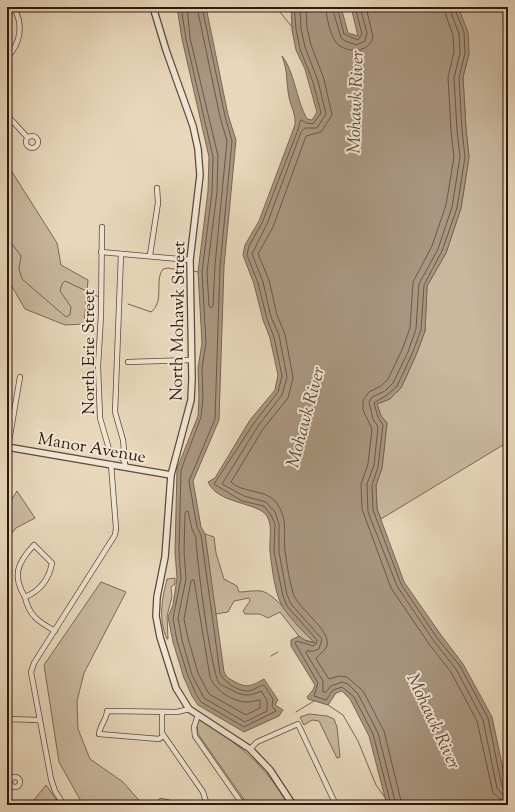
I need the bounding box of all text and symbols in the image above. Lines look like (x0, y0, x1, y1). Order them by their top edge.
water label: Mohawk River (342, 49, 372, 154)
street label: North Mohawk Street (166, 241, 192, 401)
street label: North Erie Street (78, 289, 102, 415)
water label: Mohawk River (281, 364, 333, 471)
street label: Manor Avenue (36, 428, 148, 470)
water label: Mohawk River (399, 670, 466, 775)

